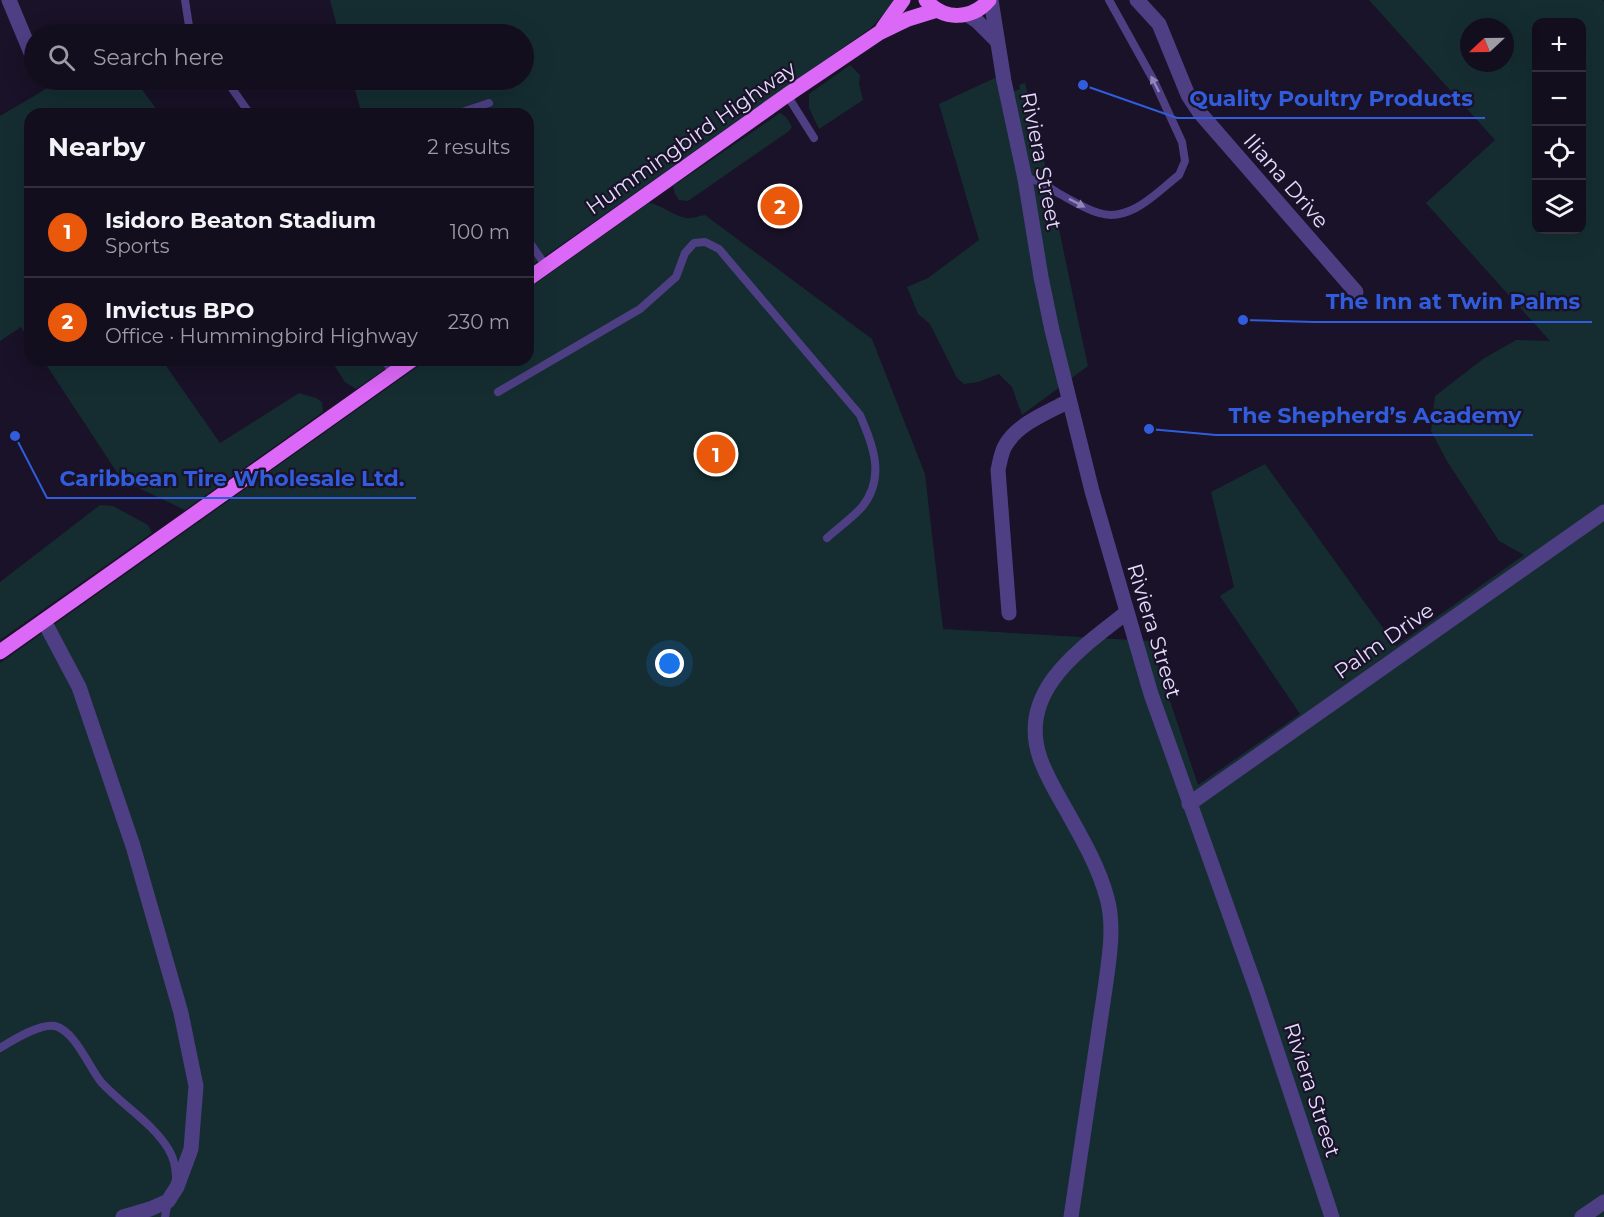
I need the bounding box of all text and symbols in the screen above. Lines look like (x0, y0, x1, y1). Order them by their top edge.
north arrow (1460, 18, 1514, 72)
map controls (1532, 18, 1586, 234)
button: + (1532, 18, 1586, 72)
search box (24, 24, 534, 90)
icon: search (45, 41, 78, 74)
text: Search here (93, 44, 224, 71)
street label: Hummingbird Highway (581, 55, 801, 220)
button: − (1532, 72, 1586, 126)
one-way arrow (1151, 76, 1160, 93)
callout: Quality Poultry Products (1177, 78, 1485, 118)
text: Quality Poultry Products (1189, 85, 1473, 112)
street label: Riviera Street (1016, 90, 1067, 232)
button: locate (1532, 126, 1586, 180)
street label: Iliana Drive (1239, 128, 1334, 233)
text: Nearby (48, 131, 145, 163)
text: 2 results (427, 135, 510, 159)
button: layers (1532, 180, 1586, 234)
pin: 2 (760, 184, 800, 228)
one-way arrow (1068, 198, 1085, 207)
text: Isidoro Beaton Stadium (105, 207, 376, 234)
text: 1 (64, 220, 71, 244)
text: 100 m (450, 220, 510, 244)
text: Sports (105, 234, 170, 258)
callout: The Inn at Twin Palms (1314, 282, 1592, 322)
text: The Inn at Twin Palms (1326, 288, 1581, 315)
text: Invictus BPO (105, 297, 254, 324)
text: 2 (62, 310, 73, 334)
text: 230 m (448, 310, 510, 334)
text: Office · Hummingbird Highway (105, 324, 418, 348)
callout: The Shepherd’s Academy (1216, 395, 1533, 435)
text: The Shepherd’s Academy (1229, 402, 1522, 429)
pin: 1 (696, 432, 736, 476)
callout: Caribbean Tire Wholesale Ltd. (47, 458, 416, 498)
text: Caribbean Tire Wholesale Ltd. (59, 465, 405, 492)
street label: Riviera Street (1122, 560, 1187, 701)
street label: Palm Drive (1329, 597, 1438, 684)
your location (655, 649, 684, 678)
street label: Riviera Street (1279, 1020, 1346, 1160)

